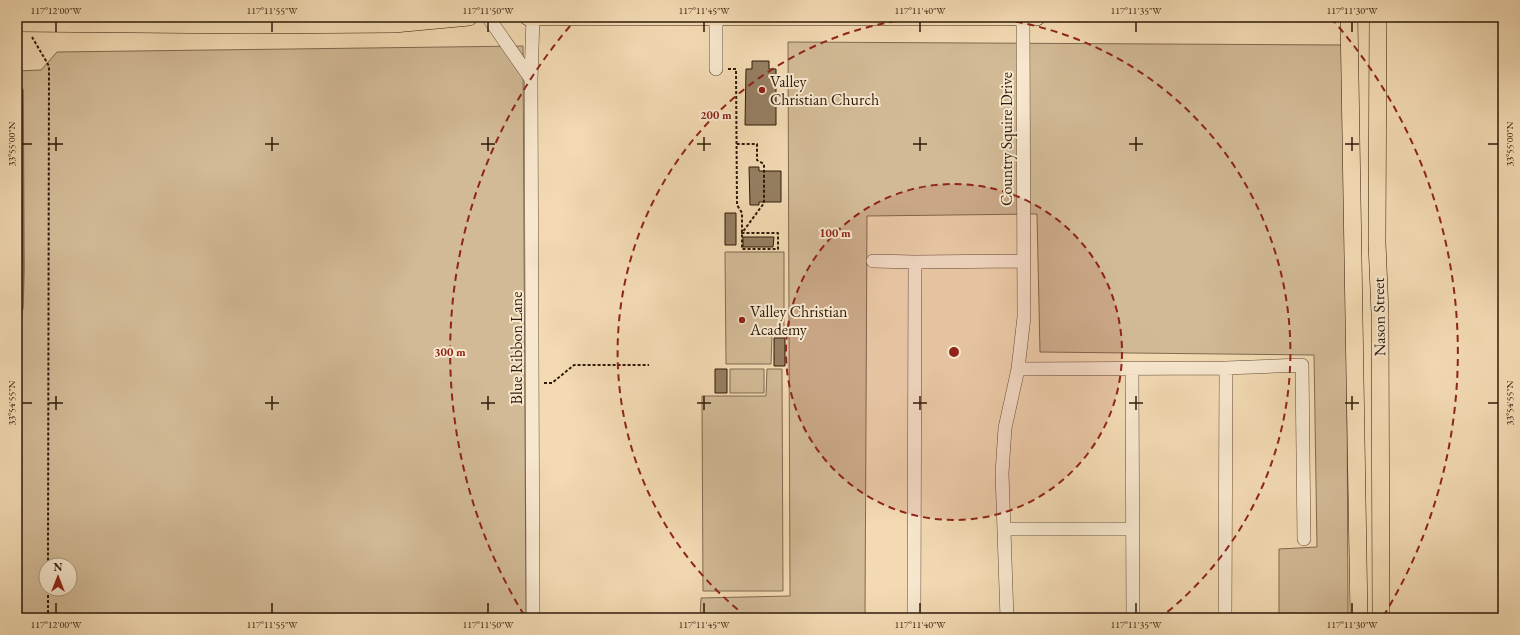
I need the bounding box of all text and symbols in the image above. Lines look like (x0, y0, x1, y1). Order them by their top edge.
text: 117°12'00"W (31, 4, 82, 17)
text: 117°11'55"W (247, 4, 298, 17)
text: 117°11'50"W (463, 4, 514, 17)
text: 117°11'45"W (679, 4, 730, 17)
text: 117°11'40"W (895, 4, 946, 17)
text: 117°11'35"W (1111, 4, 1162, 17)
text: 117°11'30"W (1327, 4, 1378, 17)
place label: Valley Christian Church (770, 71, 879, 110)
street label: Country Squire Drive (996, 72, 1017, 206)
marker: Valley Christian Church (757, 85, 767, 95)
text: 200 m (700, 107, 732, 123)
text: 33°55'00"N (5, 121, 18, 166)
text: 33°55'00"N (1503, 121, 1516, 166)
text: 100 m (819, 225, 851, 241)
street label: Nason Street (1368, 277, 1390, 357)
street label: Blue Ribbon Lane (506, 292, 527, 404)
place label: Valley Christian Academy (749, 301, 848, 340)
marker: Valley Christian Academy (737, 315, 747, 325)
text: 300 m (434, 344, 466, 360)
centre of rings (947, 345, 961, 359)
text: 33°54'55"N (5, 380, 18, 425)
text: 33°54'55"N (1503, 380, 1516, 425)
north arrow (38, 557, 78, 597)
text: N (54, 560, 63, 574)
text: 117°12'00"W (31, 618, 82, 631)
text: 117°11'55"W (247, 618, 298, 631)
text: 117°11'50"W (463, 618, 514, 631)
text: 117°11'45"W (679, 618, 730, 631)
text: 117°11'40"W (895, 618, 946, 631)
text: 117°11'35"W (1111, 618, 1162, 631)
text: 117°11'30"W (1327, 618, 1378, 631)

